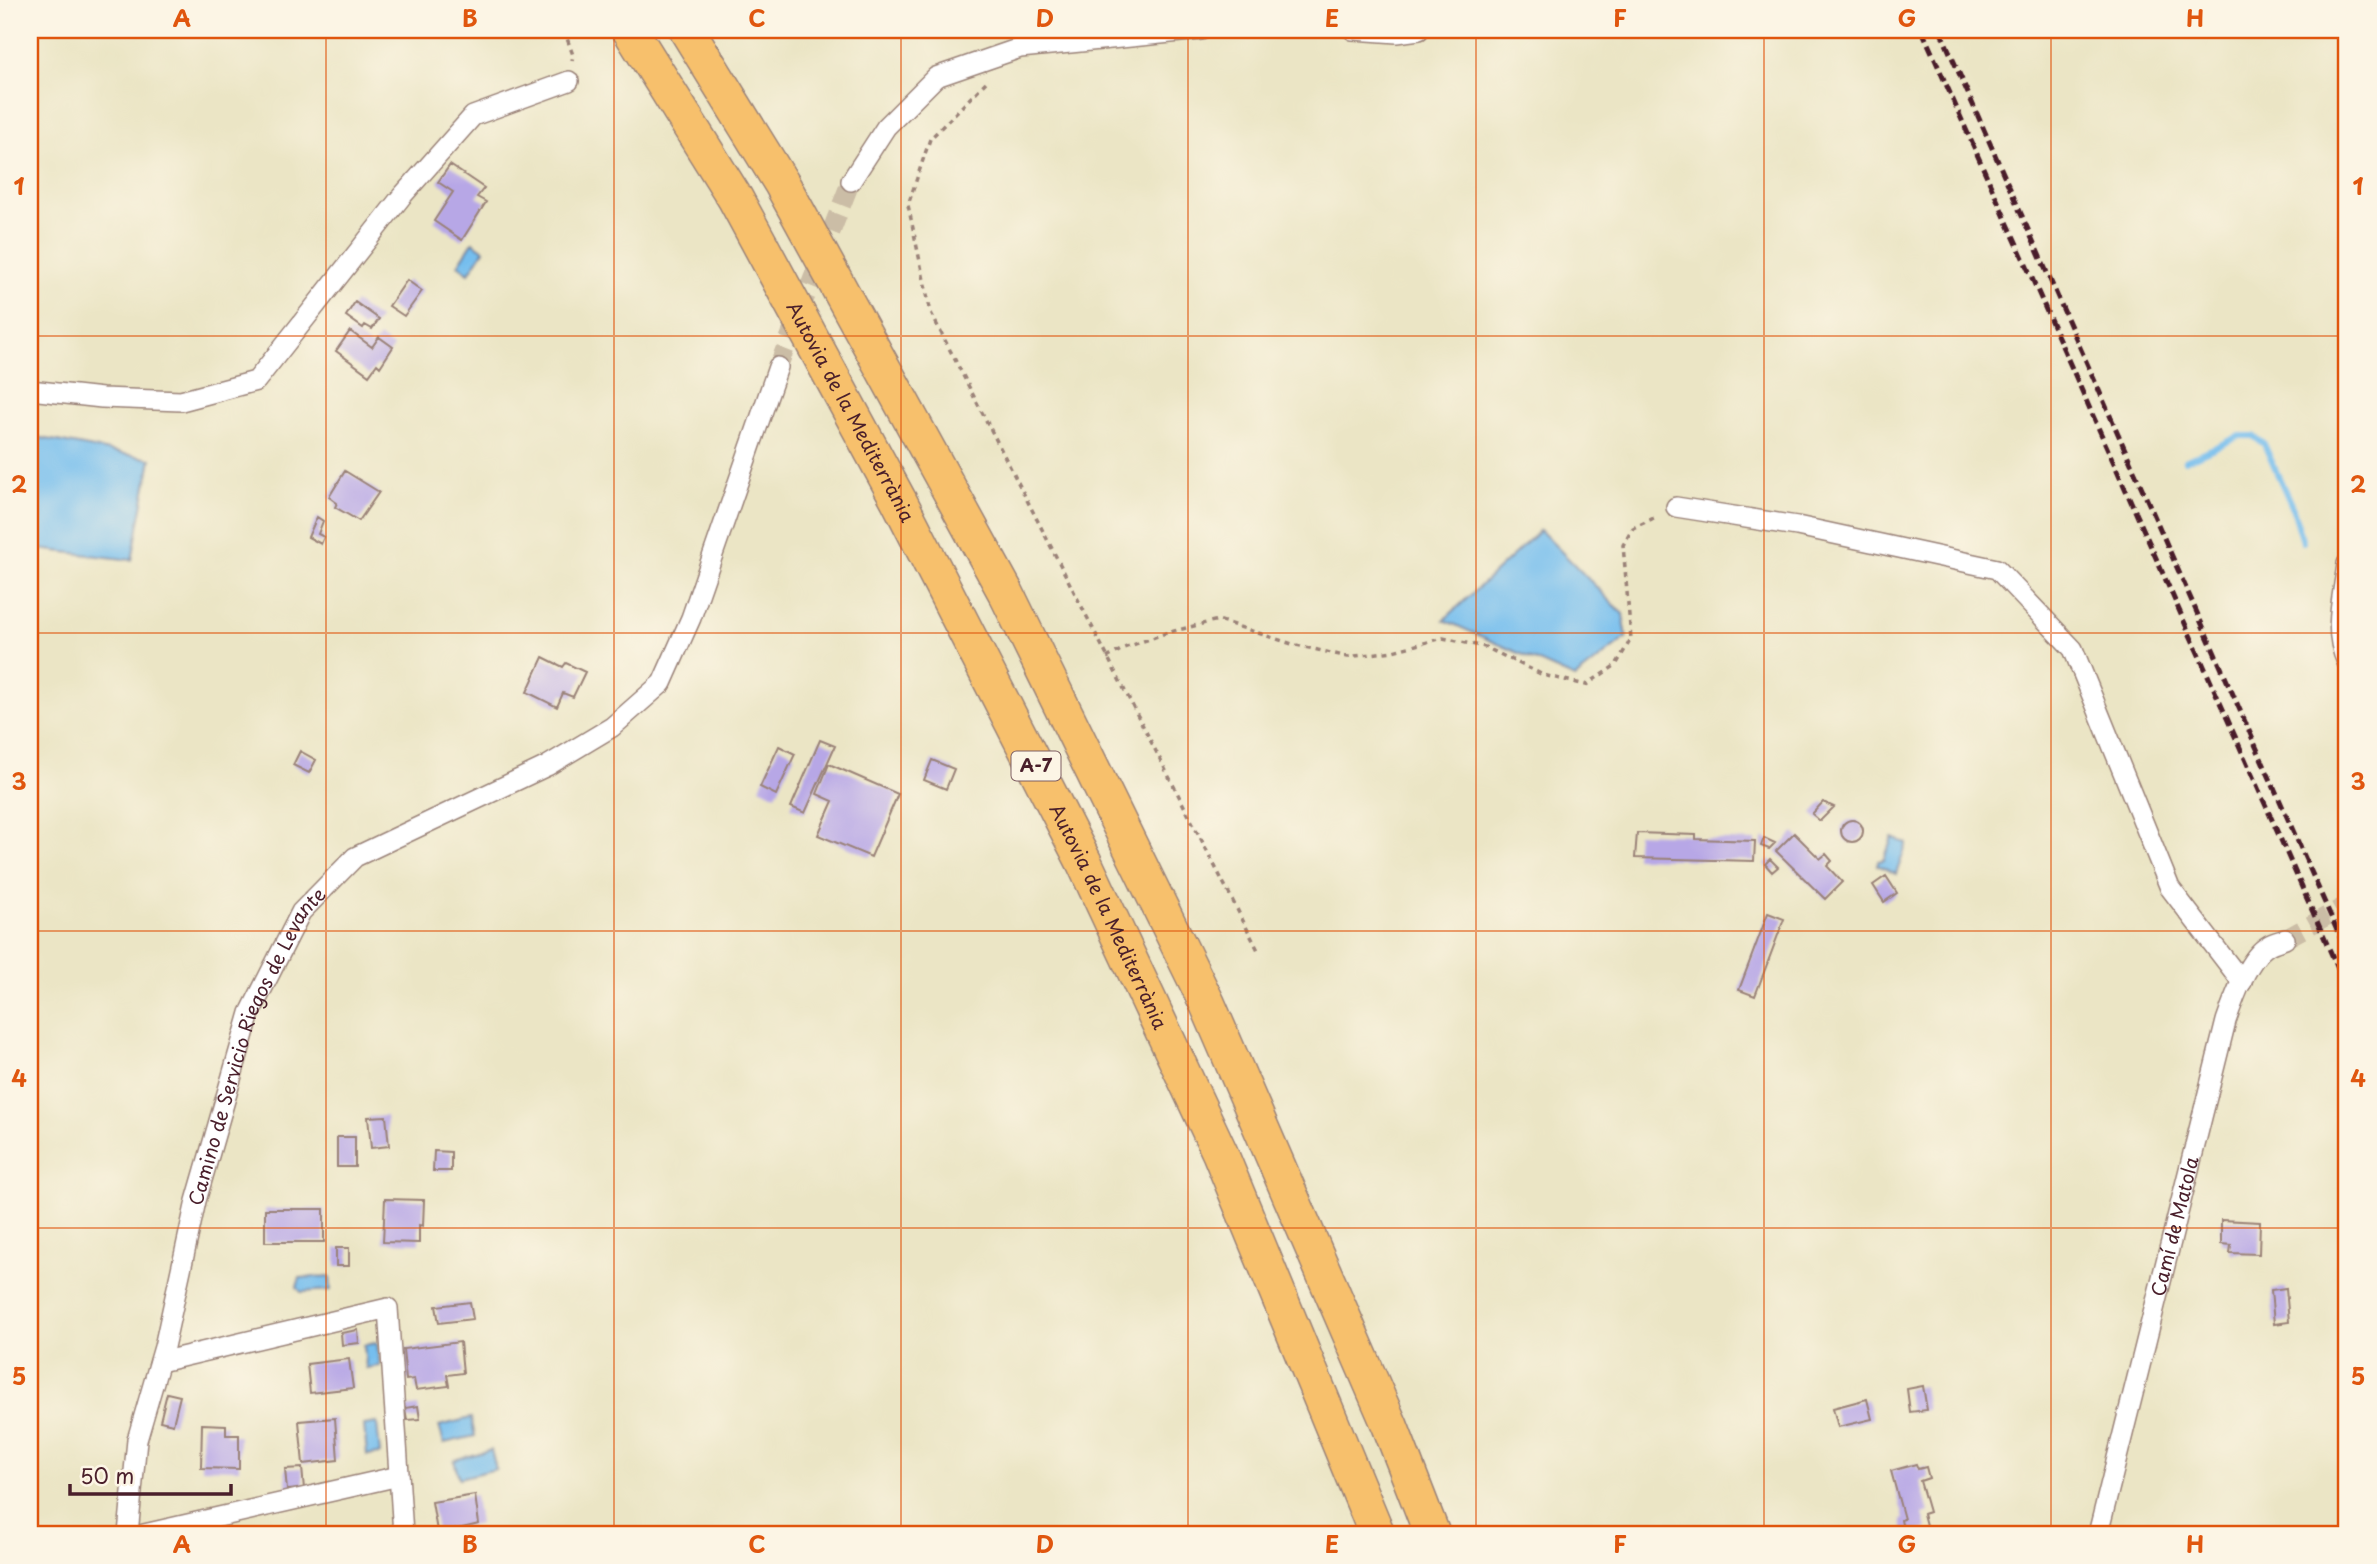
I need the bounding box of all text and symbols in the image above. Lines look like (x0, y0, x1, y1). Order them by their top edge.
text: A (173, 0, 191, 35)
text: B (462, 0, 478, 35)
text: C (748, 0, 766, 35)
text: D (1036, 0, 1054, 35)
text: E (1325, 0, 1339, 35)
text: F (1613, 0, 1627, 35)
text: G (1898, 0, 1916, 35)
text: H (2186, 0, 2204, 35)
text: 1 (14, 168, 25, 203)
text: 1 (2353, 168, 2364, 203)
street label: Autovia de la Mediterrània (780, 296, 923, 527)
text: 2 (11, 466, 27, 501)
text: 2 (2350, 466, 2366, 501)
road number: A-7 (1012, 752, 1060, 780)
text: 3 (11, 763, 27, 798)
text: 3 (2350, 763, 2366, 798)
street label: Autovia de la Mediterrània (1043, 798, 1175, 1034)
street label: Camino de Servicio Riegos de Levante (180, 880, 331, 1209)
text: 4 (11, 1060, 27, 1095)
text: 4 (2350, 1060, 2366, 1095)
street label: Camí de Matola (2143, 1153, 2205, 1299)
text: 5 (12, 1358, 26, 1393)
text: 5 (2351, 1358, 2365, 1393)
scale bar (70, 1452, 231, 1496)
text: 50 m (80, 1459, 134, 1491)
text: A (173, 1526, 191, 1561)
text: B (462, 1526, 478, 1561)
text: C (748, 1526, 766, 1561)
text: D (1036, 1526, 1054, 1561)
text: E (1325, 1526, 1339, 1561)
text: F (1613, 1526, 1627, 1561)
text: G (1898, 1526, 1916, 1561)
text: H (2186, 1526, 2204, 1561)

